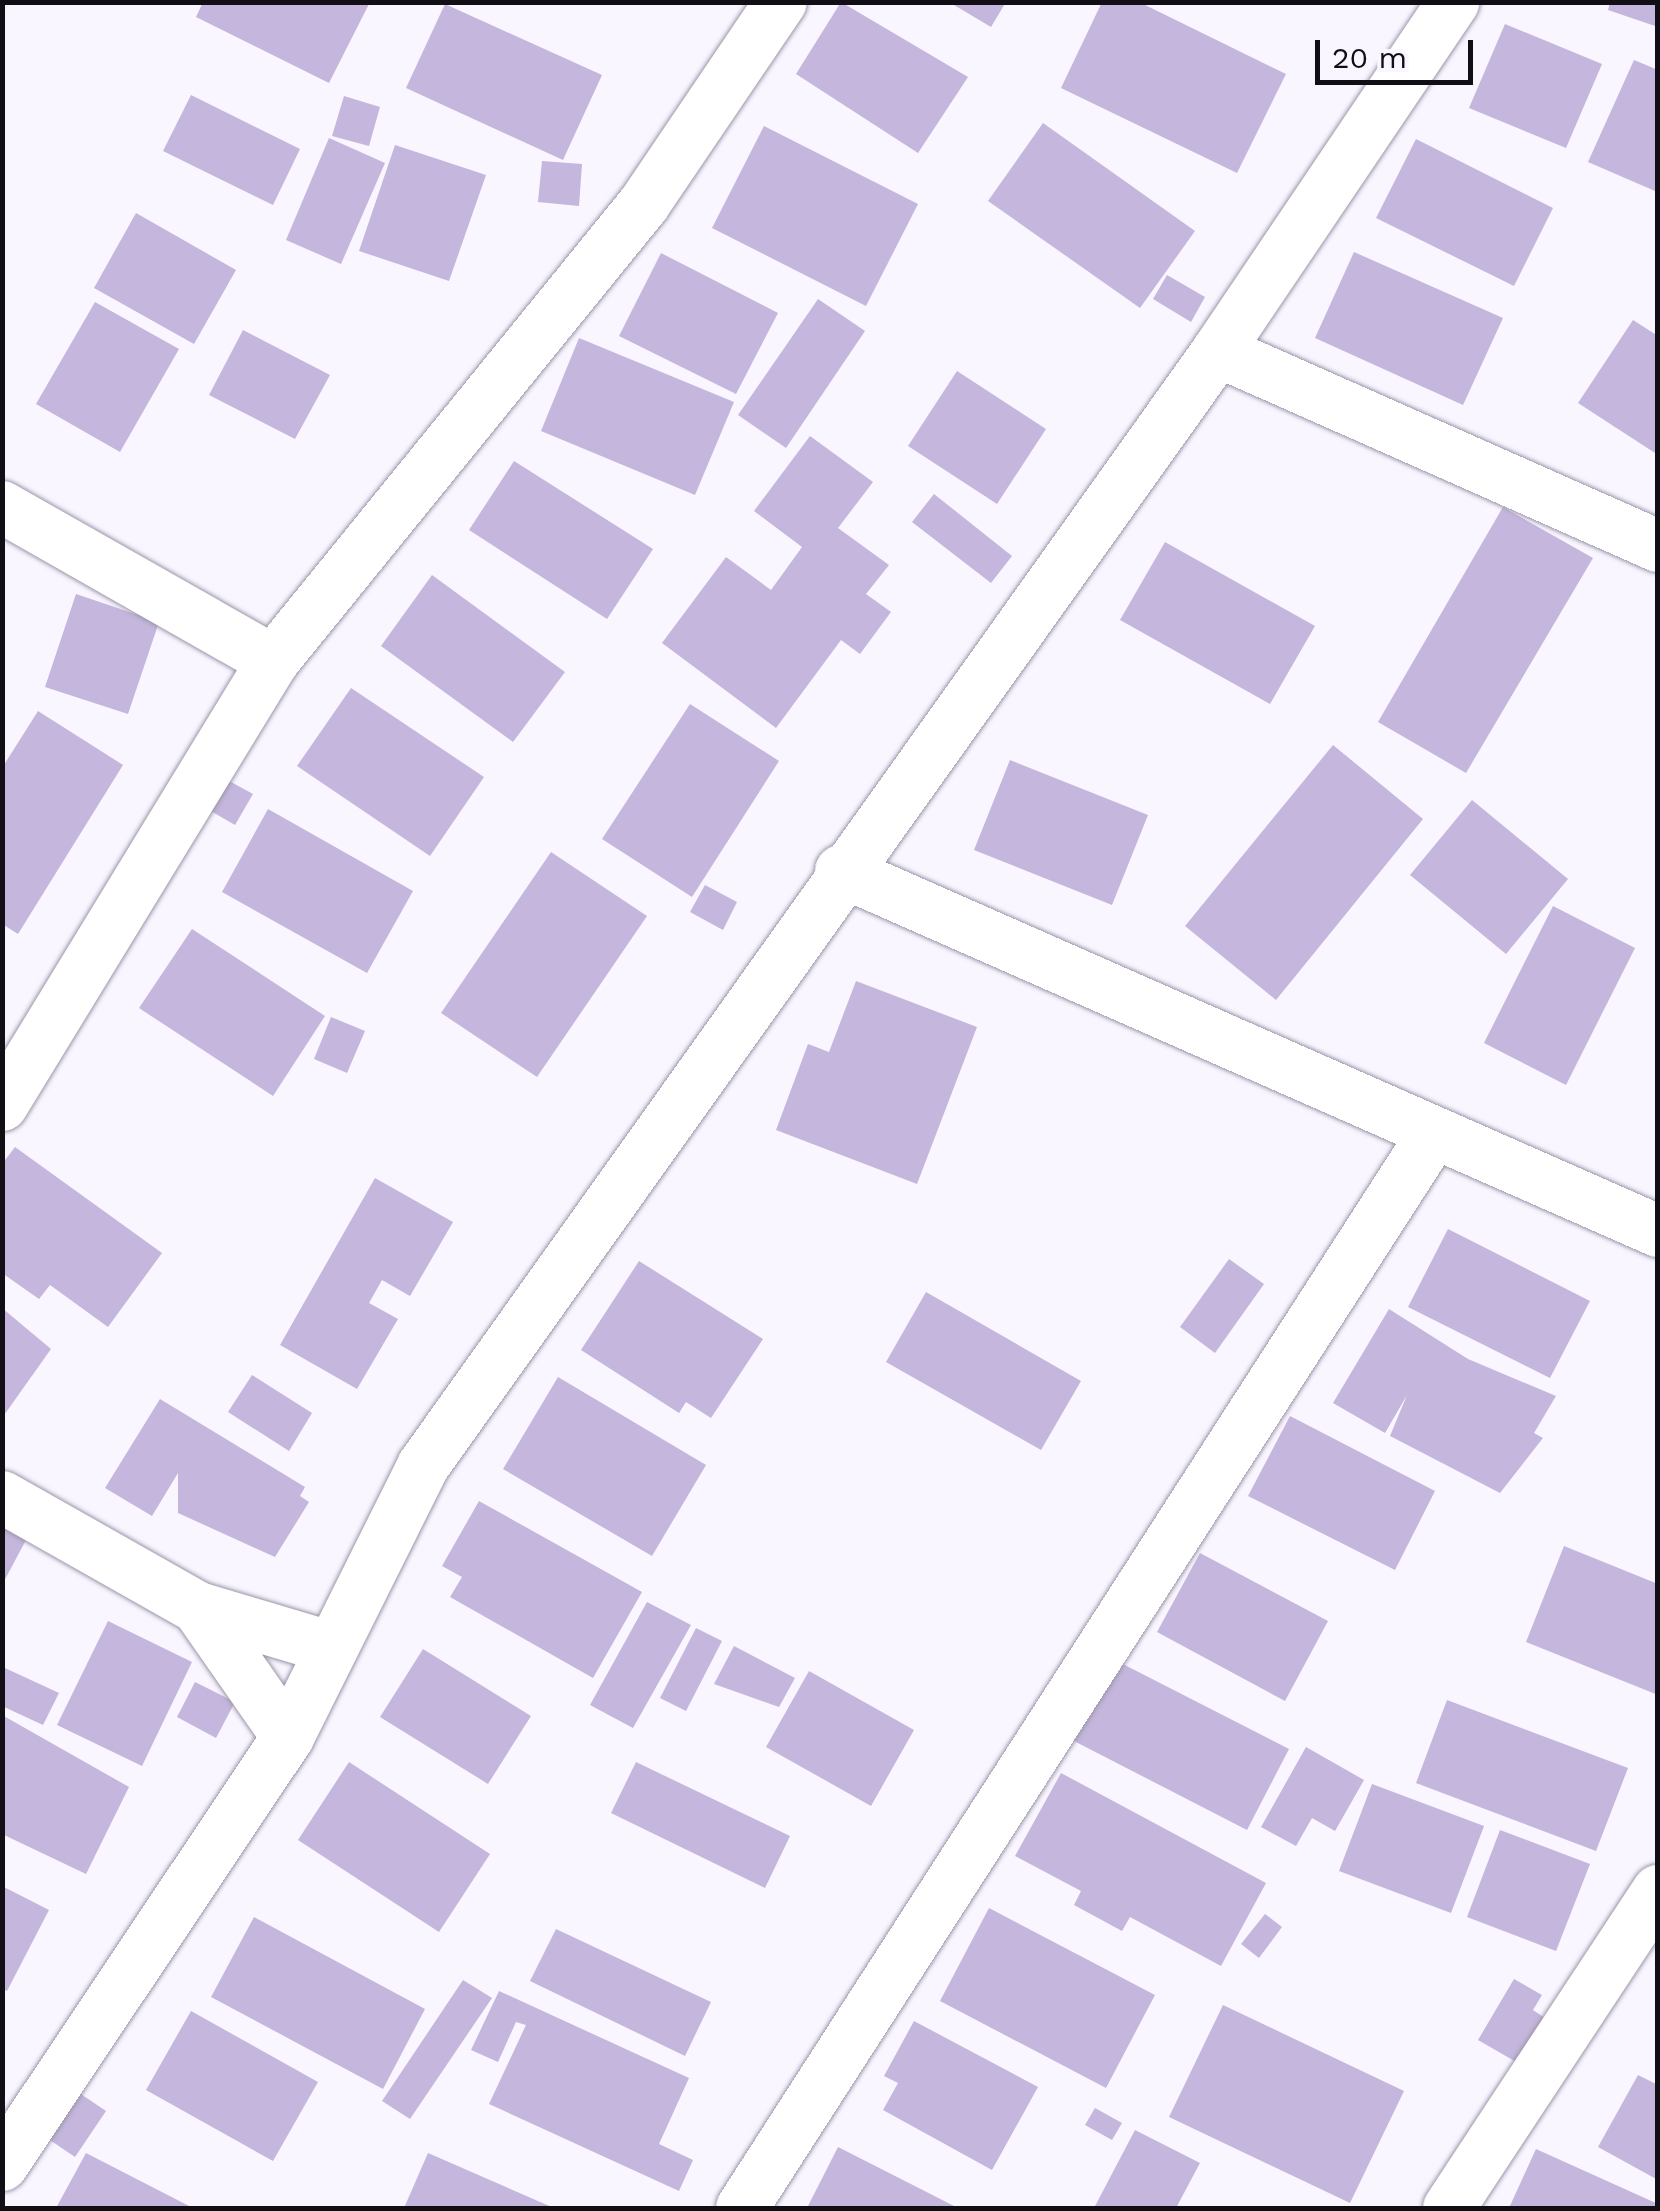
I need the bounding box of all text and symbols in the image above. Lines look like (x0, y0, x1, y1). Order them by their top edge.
scale bar (1320, 20, 1478, 82)
text: 20 m (1332, 40, 1407, 75)

